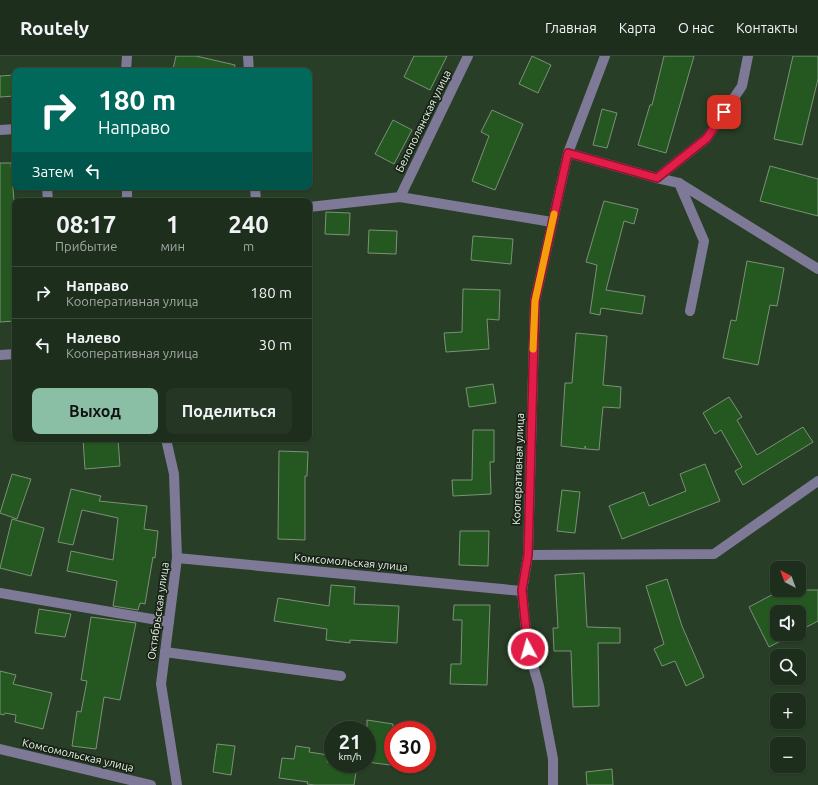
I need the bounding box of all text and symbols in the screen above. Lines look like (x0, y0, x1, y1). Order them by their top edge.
text: Routely (20, 17, 89, 39)
text: Главная (545, 20, 597, 36)
text: Карта (619, 20, 656, 36)
text: О нас (678, 20, 714, 36)
text: Контакты (736, 20, 798, 36)
street label: Белополянская улица (393, 68, 453, 174)
icon: right (32, 84, 84, 136)
text: 180 m (98, 84, 176, 115)
pin (707, 95, 741, 129)
icon: arrive (713, 101, 735, 123)
text: Направо (98, 117, 170, 137)
icon: left (82, 160, 104, 182)
text: Затем (32, 163, 74, 180)
text: 08:17 (56, 211, 116, 238)
text: 1 (166, 211, 180, 238)
text: 240 (228, 211, 269, 238)
text: Прибытие (55, 239, 117, 253)
text: мин (160, 239, 185, 253)
text: m (243, 239, 254, 253)
text: Направо (66, 277, 129, 294)
icon: right (32, 282, 54, 304)
text: 180 m (250, 284, 292, 301)
text: Кооперативная улица (66, 294, 198, 308)
text: Налево (66, 329, 121, 346)
icon: left (32, 334, 54, 356)
text: 30 m (259, 336, 292, 353)
text: Кооперативная улица (66, 346, 198, 360)
button: Выход (32, 388, 158, 434)
button: Поделиться (166, 388, 292, 434)
street label: Кооперативная улица (510, 413, 526, 525)
street label: Комсомольская улица (294, 551, 408, 573)
street label: Октябрьская улица (145, 561, 171, 661)
north arrow (770, 561, 806, 597)
map controls (770, 561, 806, 773)
button: sound (770, 605, 806, 641)
position arrow (507, 628, 549, 670)
button: search (770, 649, 806, 685)
button: + (770, 693, 806, 729)
speed limit sign: 30 (384, 721, 436, 773)
text: 21 (339, 730, 361, 753)
street label: Комсомольская улица (21, 736, 135, 774)
button: − (770, 737, 806, 773)
text: km/h (338, 751, 362, 762)

